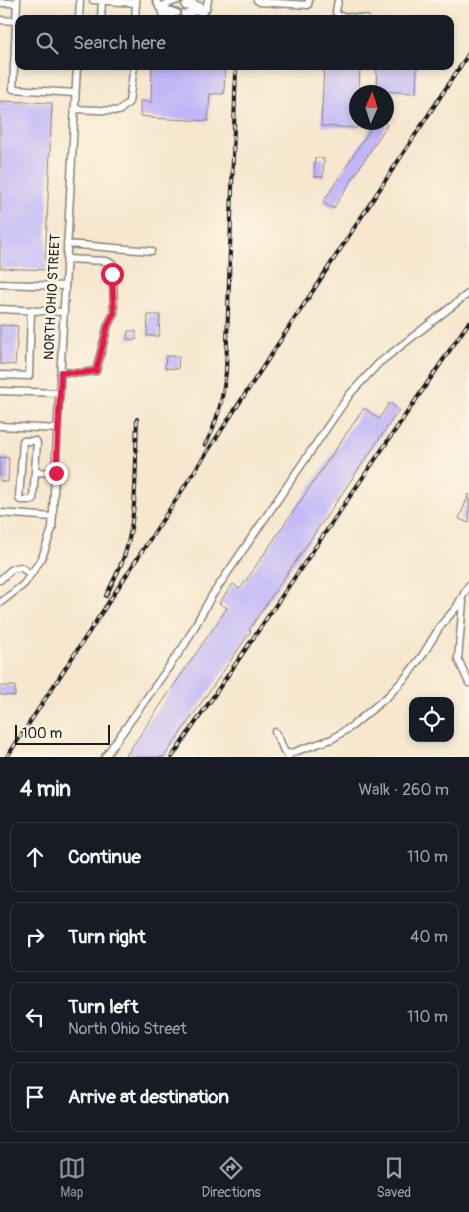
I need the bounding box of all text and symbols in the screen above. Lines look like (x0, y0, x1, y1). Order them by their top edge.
search box (15, 15, 454, 70)
icon: search (33, 29, 61, 57)
text: Search here (73, 31, 166, 55)
north arrow (349, 85, 394, 130)
street label: NORTH OHIO STREET (40, 233, 64, 360)
route start (101, 263, 124, 286)
route end (45, 462, 68, 485)
map controls (409, 697, 454, 742)
button: locate (409, 697, 454, 742)
scale bar (15, 722, 110, 745)
text: 100 m (22, 725, 62, 742)
text: 4 min (20, 776, 71, 803)
text: Walk · 260 m (358, 780, 449, 800)
icon: ahead (21, 843, 49, 871)
text: Continue (68, 845, 141, 869)
text: 110 m (407, 847, 448, 867)
icon: right (21, 923, 49, 951)
text: Turn right (68, 925, 146, 949)
text: 40 m (410, 927, 448, 947)
text: Turn left (68, 995, 138, 1019)
icon: left (21, 1003, 49, 1031)
text: 110 m (407, 1007, 448, 1027)
text: North Ohio Street (68, 1019, 187, 1039)
icon: arrive (21, 1083, 49, 1111)
text: Arrive at destination (68, 1085, 229, 1109)
tab: Map (58, 1154, 86, 1201)
tab: Directions (201, 1154, 261, 1201)
tab: Saved (376, 1154, 411, 1201)

